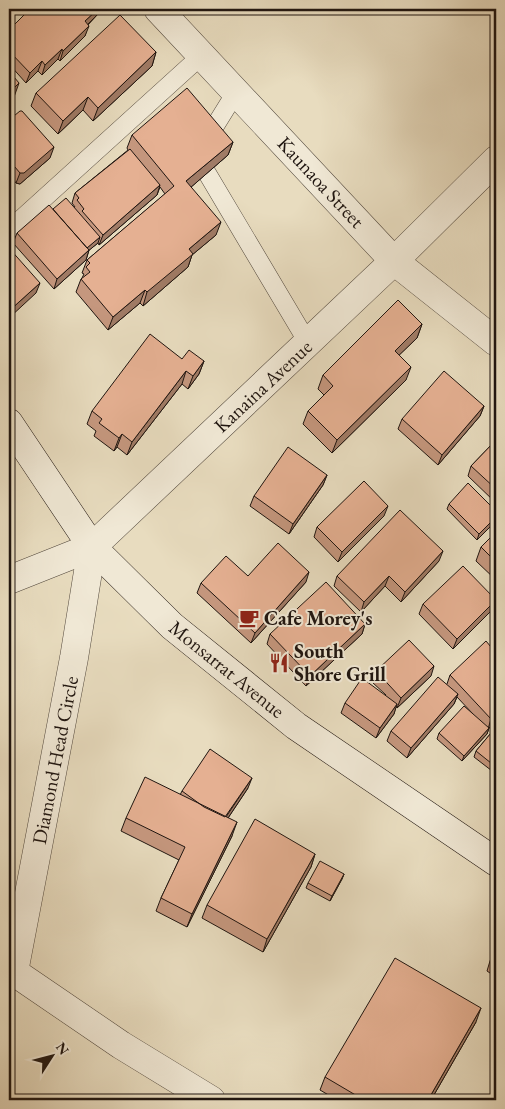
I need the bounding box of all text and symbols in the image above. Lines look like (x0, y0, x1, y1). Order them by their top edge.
street label: Kaunaoa Street (272, 131, 371, 234)
street label: Kanaina Avenue (208, 334, 318, 438)
place label: Cafe Morey's (264, 605, 372, 631)
cafe icon: Cafe Morey's (238, 607, 260, 629)
street label: Monsarrat Avenue (164, 614, 290, 724)
place label: South Shore Grill (294, 638, 386, 687)
restaurant icon: South Shore Grill (268, 652, 290, 674)
street label: Diamond Head Circle (26, 674, 84, 846)
north arrow (28, 1032, 78, 1082)
text: N (52, 1038, 74, 1059)

